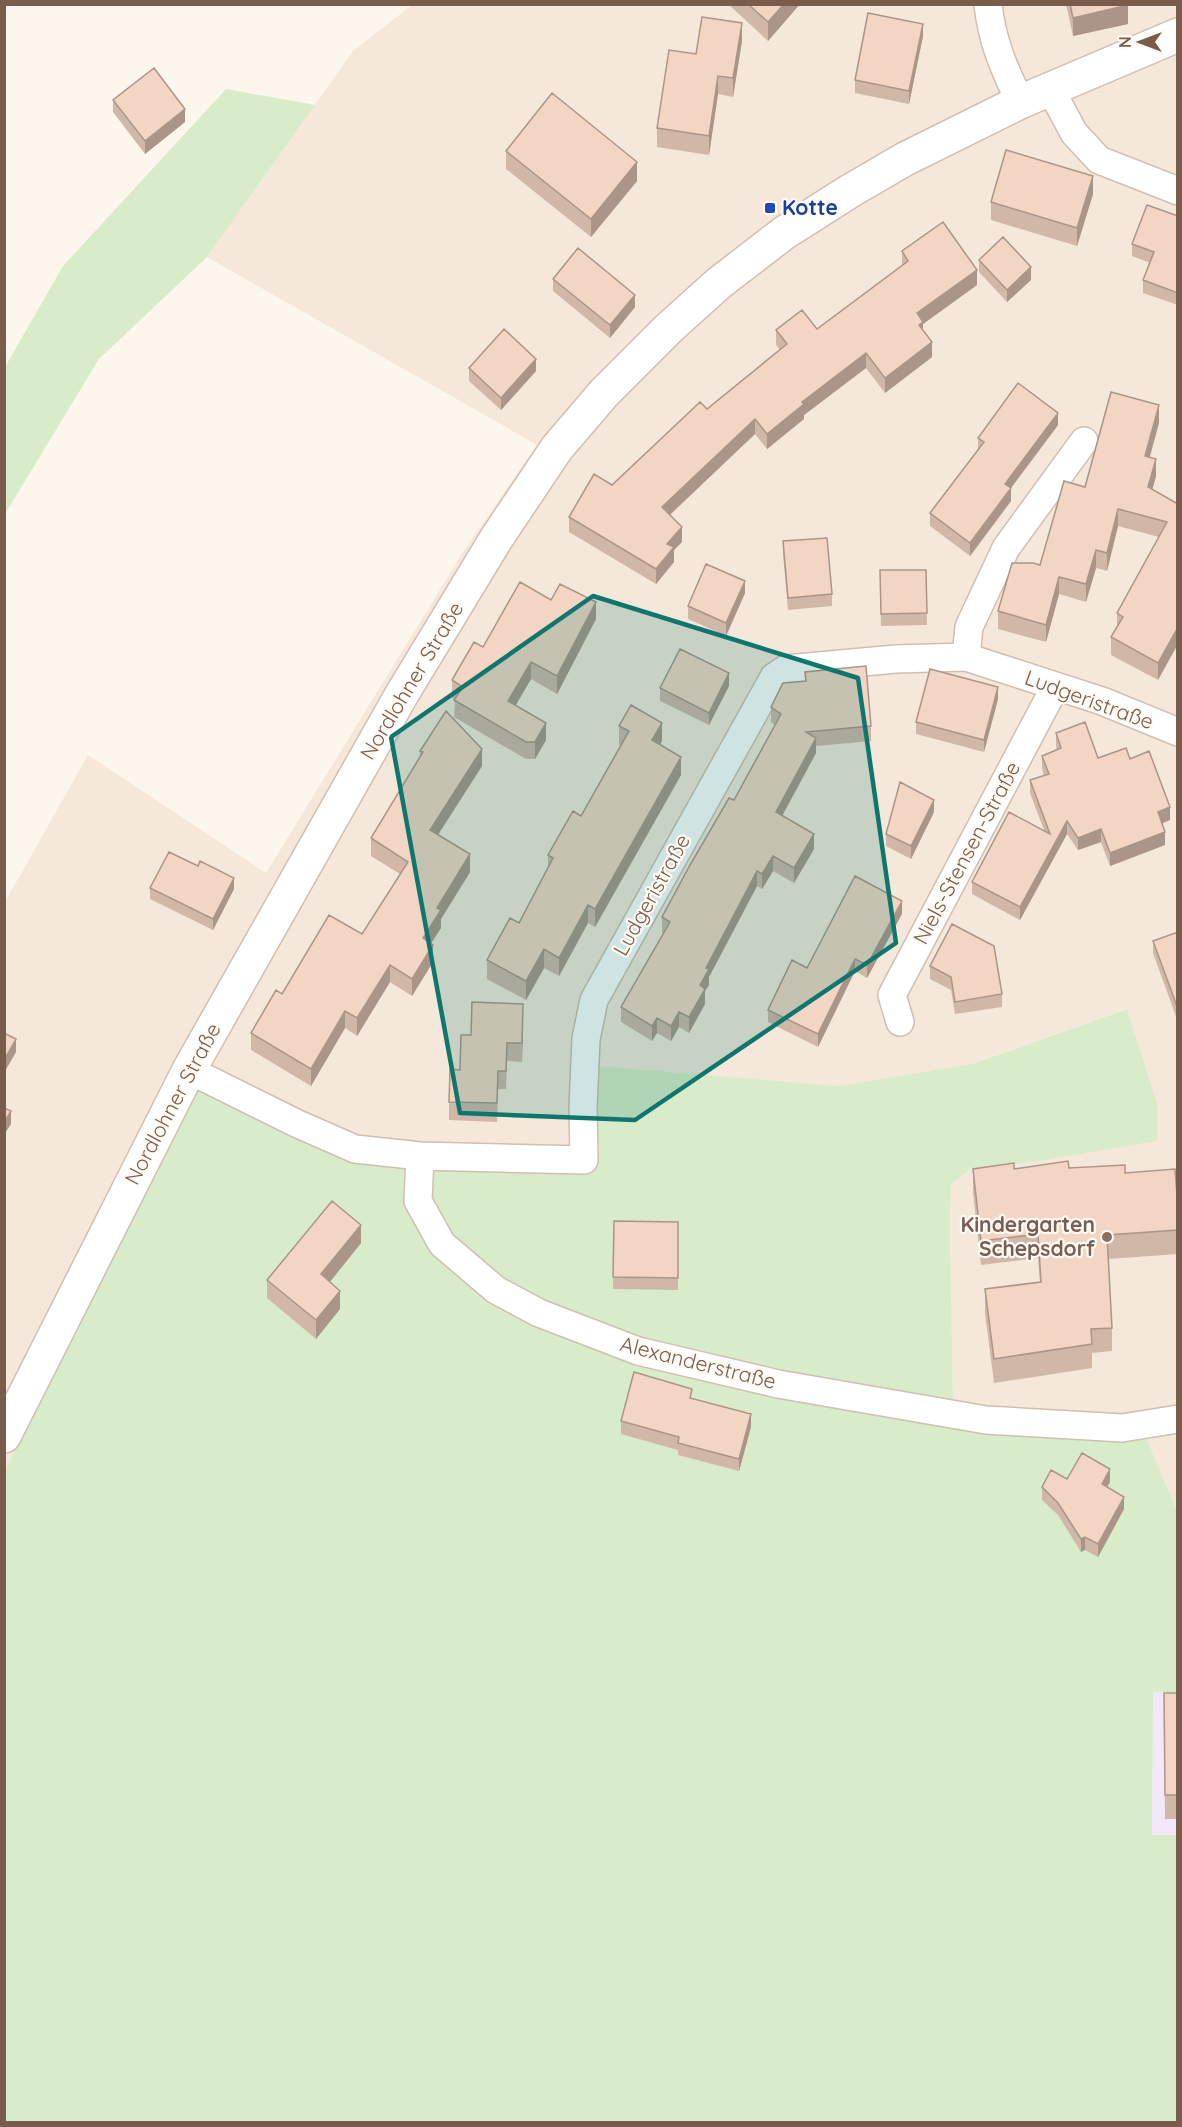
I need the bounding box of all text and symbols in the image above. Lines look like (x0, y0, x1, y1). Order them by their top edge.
north arrow (1110, 12, 1170, 72)
text: N (1115, 36, 1135, 48)
place label: Kotte (782, 194, 838, 220)
marker: Kotte (763, 201, 777, 215)
street label: Nordlohner Straße (354, 597, 468, 764)
street label: Ludgeristraße (1021, 664, 1157, 734)
street label: Niels-Stensen-Straße (907, 757, 1025, 948)
street label: Ludgeristraße (607, 829, 695, 960)
street label: Nordlohner Straße (119, 1018, 226, 1189)
place label: Kindergarten Schepsdorf (960, 1211, 1096, 1261)
marker: Kindergarten Schepsdorf (1100, 1230, 1114, 1244)
street label: Alexanderstraße (618, 1330, 779, 1394)

